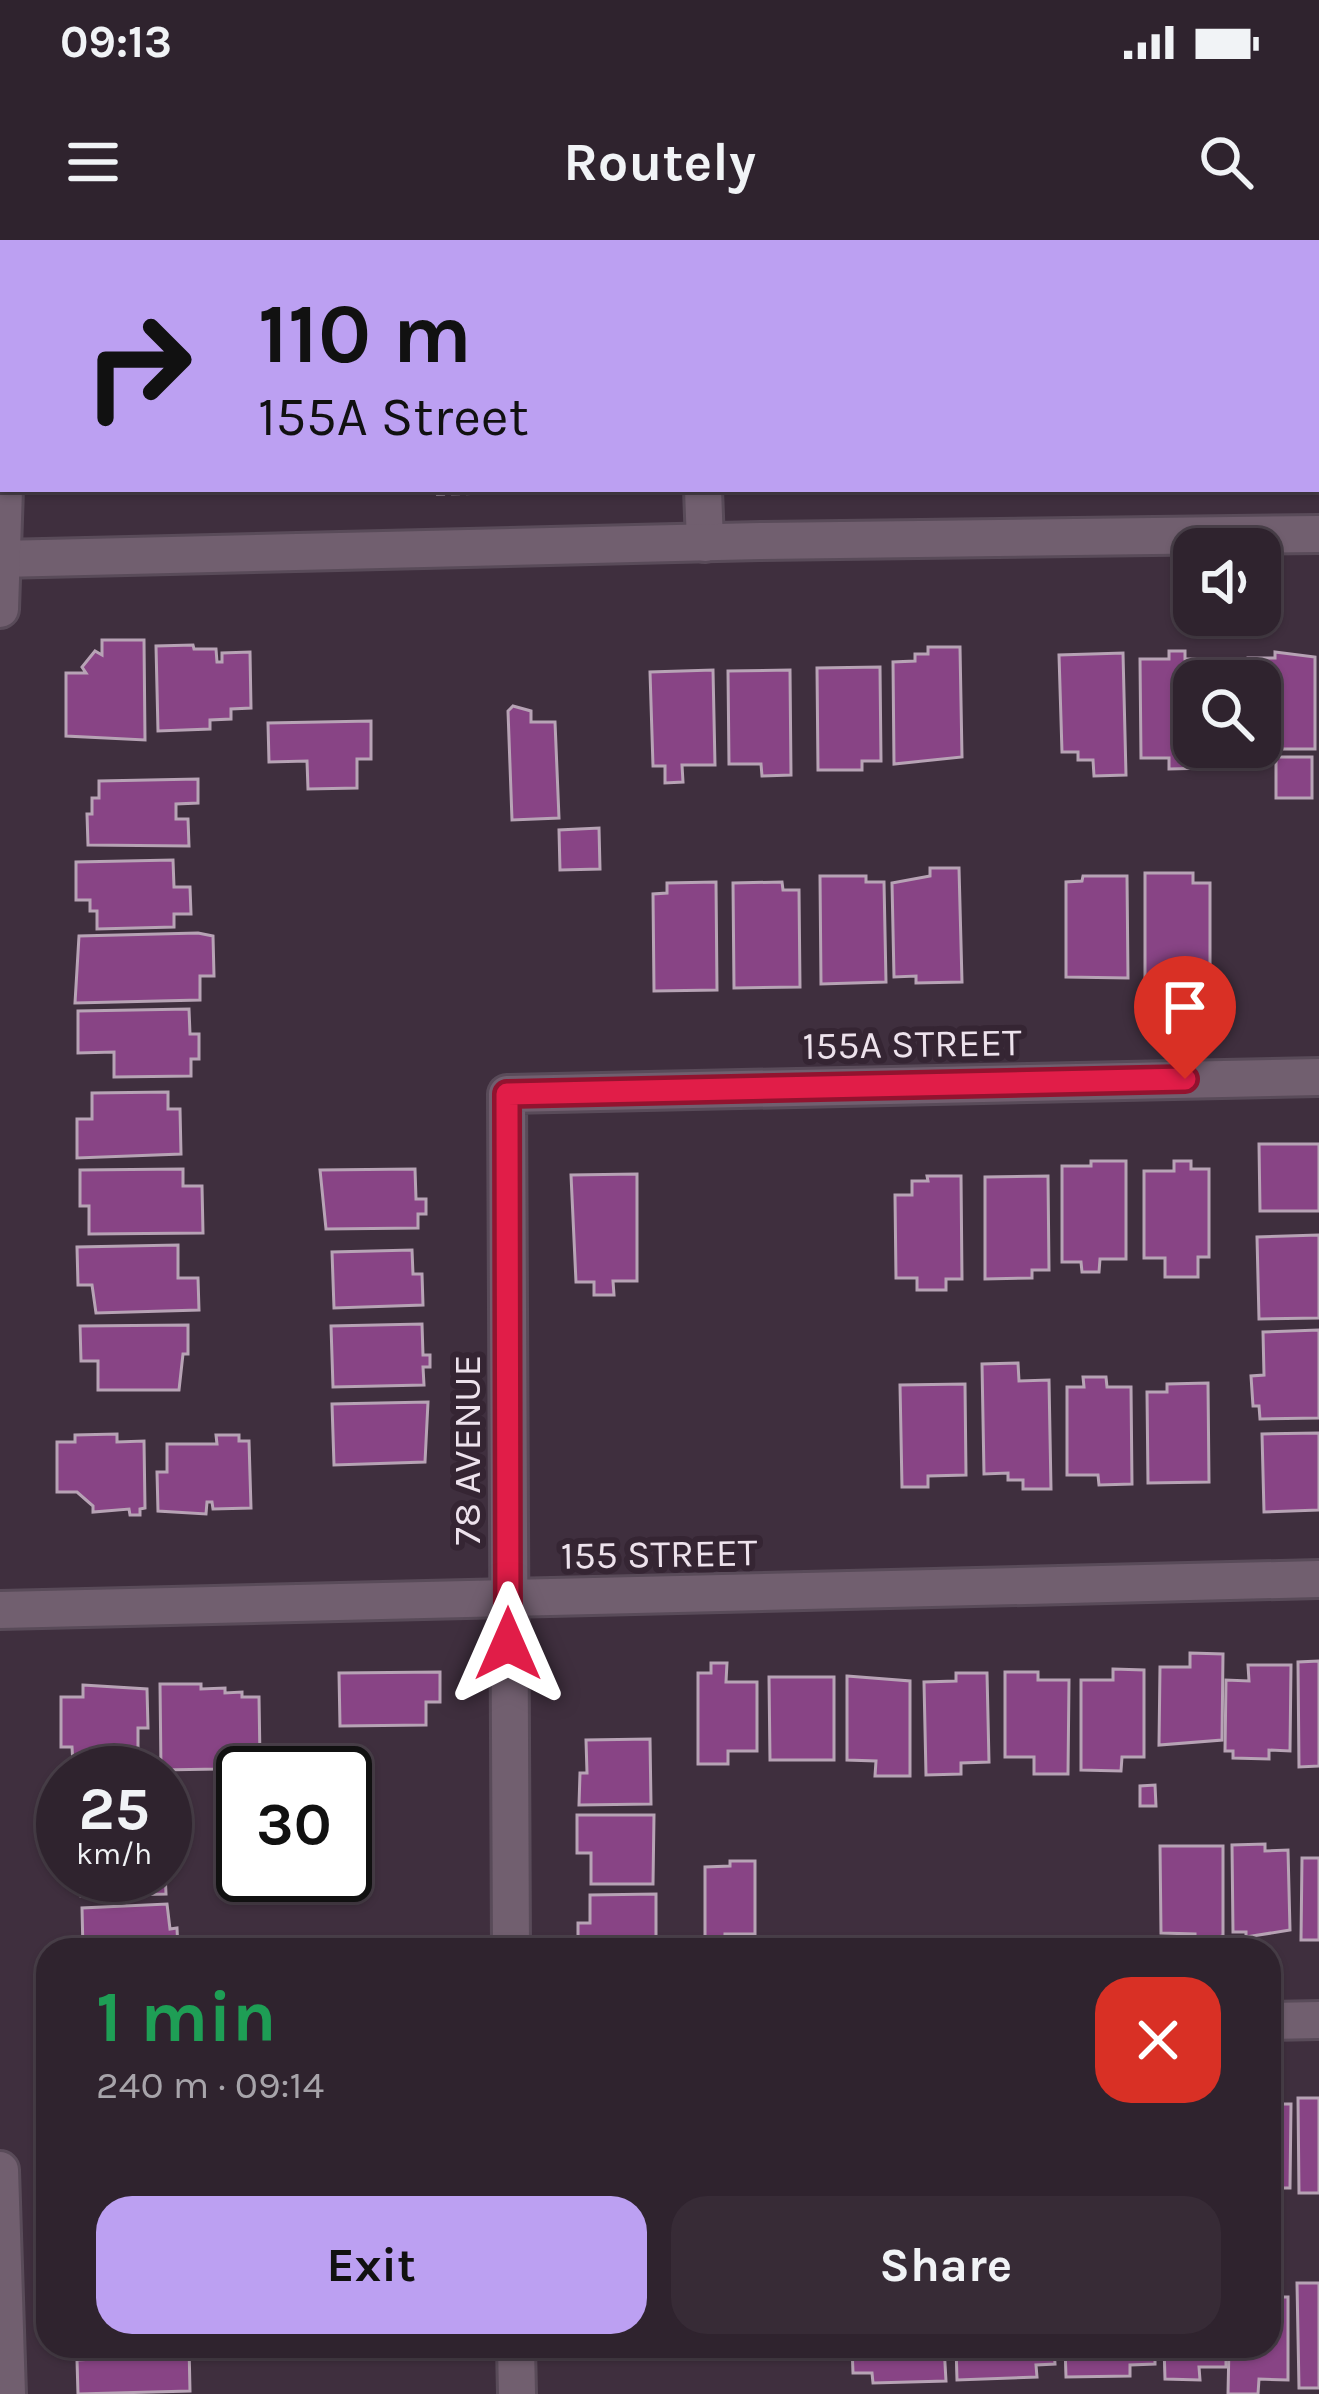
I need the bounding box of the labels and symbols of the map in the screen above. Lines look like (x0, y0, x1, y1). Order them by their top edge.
pin (1134, 956, 1236, 1079)
street label: 155A STREET (802, 1019, 1022, 1069)
street label: 78 AVENUE (444, 1355, 490, 1545)
street label: 155 STREET (560, 1529, 758, 1579)
position arrow (445, 1581, 571, 1707)
speed limit sign: 30 (216, 1746, 372, 1902)

